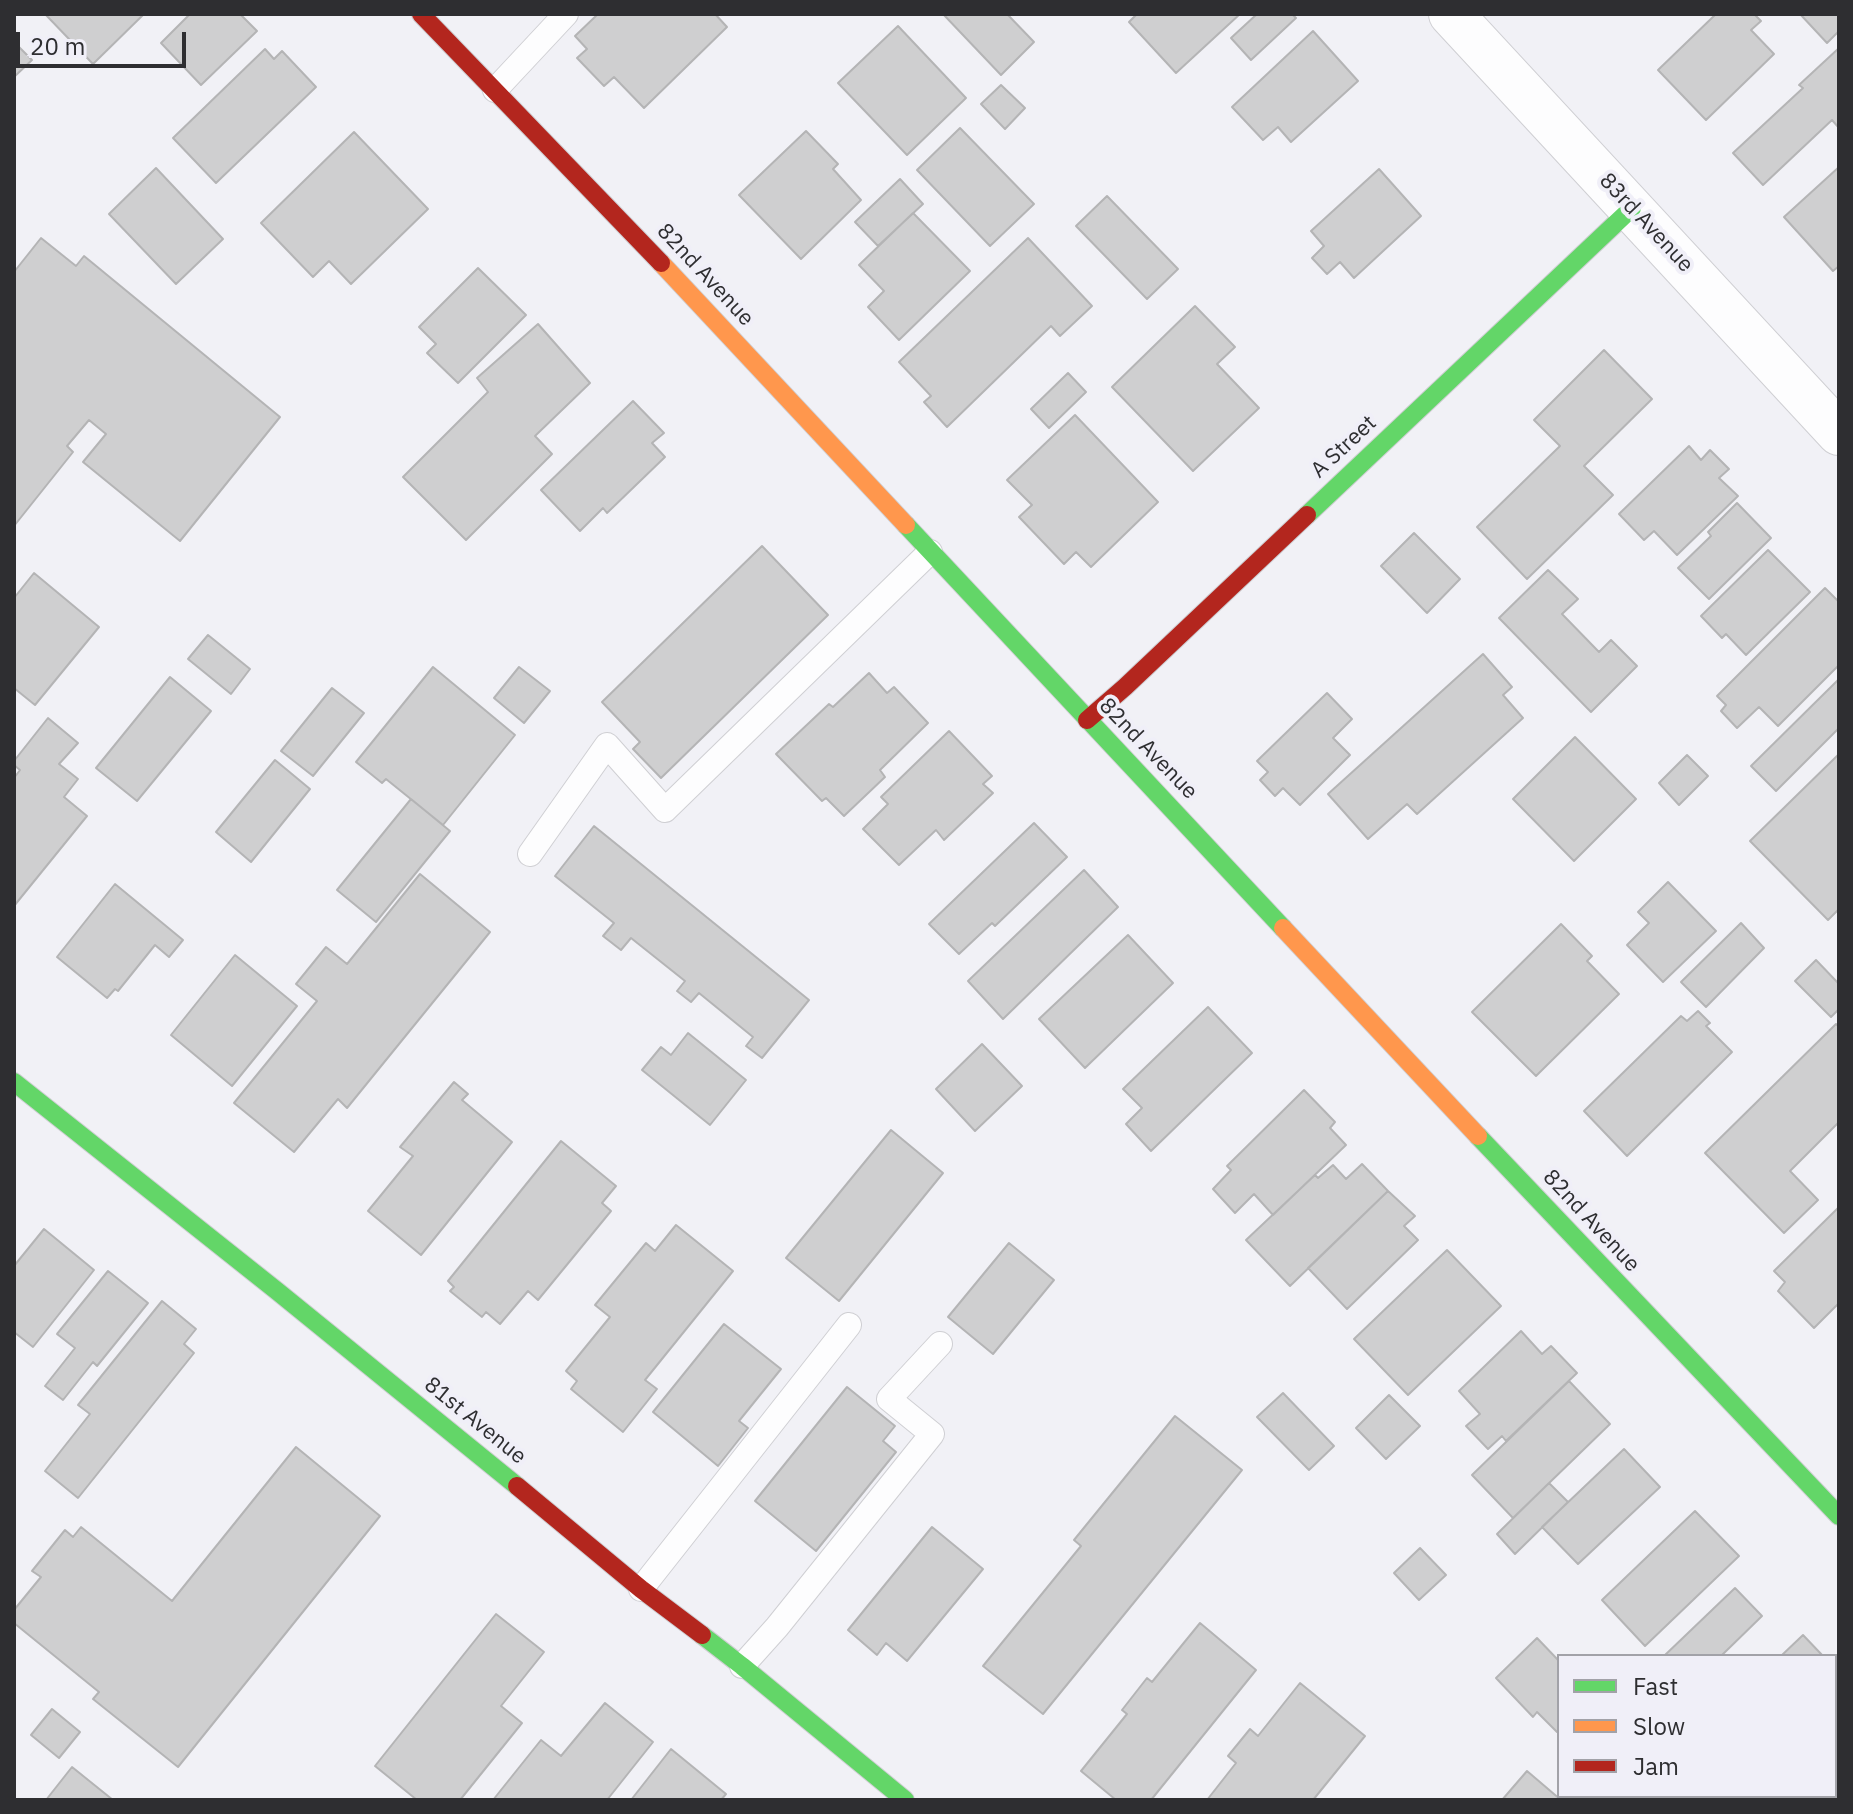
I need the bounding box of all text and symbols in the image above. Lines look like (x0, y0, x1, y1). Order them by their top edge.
scale bar (20, 16, 190, 66)
text: 20 m (30, 30, 85, 62)
street label: 83rd Avenue (1593, 168, 1699, 278)
street label: 82nd Avenue (651, 218, 759, 332)
street label: A Street (1306, 410, 1382, 484)
street label: 82nd Avenue (1093, 693, 1203, 805)
street label: 82nd Avenue (1537, 1164, 1645, 1278)
street label: 81st Avenue (419, 1372, 531, 1470)
legend (1557, 1654, 1837, 1798)
text: Fast (1633, 1670, 1678, 1702)
text: Slow (1633, 1710, 1685, 1742)
text: Jam (1633, 1750, 1679, 1782)

